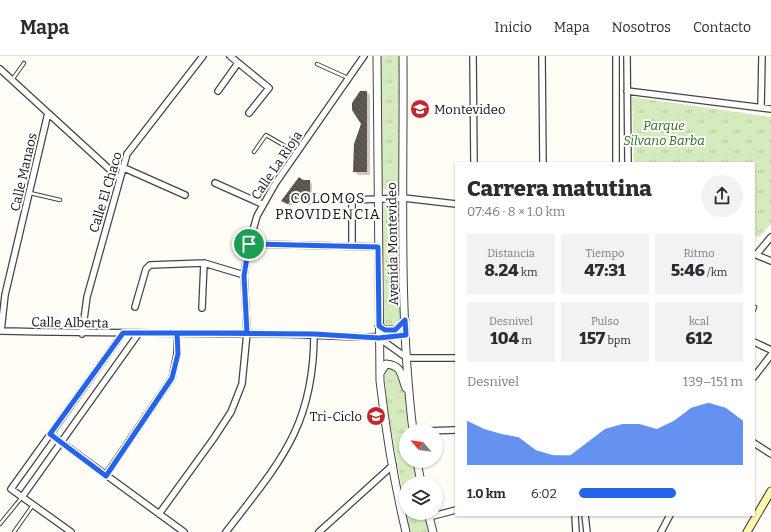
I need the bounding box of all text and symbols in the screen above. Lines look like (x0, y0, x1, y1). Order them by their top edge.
text: Mapa (20, 16, 69, 39)
text: Inicio (495, 19, 532, 36)
text: Mapa (554, 19, 590, 36)
text: Nosotros (612, 19, 671, 36)
text: Contacto (693, 19, 751, 36)
school or university icon: Montevideo (409, 98, 431, 120)
place label: Montevideo (434, 102, 505, 117)
park label: Parque Silvano Barba (623, 118, 705, 148)
street label: Calle La Rioja (248, 128, 305, 202)
street label: Calle Manaos (7, 131, 40, 213)
street label: Calle El Chaco (86, 150, 125, 234)
text: Carrera matutina (467, 175, 652, 202)
button: share (701, 175, 743, 217)
street label: Avenida Montevideo (384, 182, 401, 306)
district label: COLOMOS PROVIDENCIA (275, 190, 381, 223)
text: 07:46 · 8 × 1.0 km (467, 204, 565, 219)
pin (232, 227, 266, 261)
icon: arrive (238, 233, 260, 255)
text: Distancia (487, 247, 535, 260)
text: Tiempo (586, 247, 624, 260)
text: Ritmo (683, 247, 715, 260)
text: 8.24 (485, 260, 519, 281)
text: 47:31 (584, 260, 626, 281)
text: 5:46 (671, 260, 705, 281)
text: km (519, 266, 537, 279)
text: /km (705, 266, 727, 279)
street label: Calle Alberta (31, 314, 109, 331)
text: Desnivel (489, 315, 533, 328)
text: Pulso (591, 315, 619, 328)
text: kcal (689, 315, 709, 328)
text: 104 (490, 328, 519, 349)
text: 157 (579, 328, 605, 349)
text: 612 (685, 328, 713, 349)
text: m (519, 334, 532, 347)
text: bpm (605, 334, 631, 347)
text: Desnivel (467, 374, 519, 389)
text: 139–151 m (683, 374, 743, 389)
school or university icon: Tri-Ciclo (365, 405, 387, 427)
place label: Tri-Ciclo (310, 409, 362, 424)
north arrow (399, 424, 443, 468)
map controls (399, 424, 443, 520)
button: layers (399, 476, 443, 520)
text: 1.0 km (467, 486, 506, 501)
text: 6:02 (531, 486, 557, 501)

